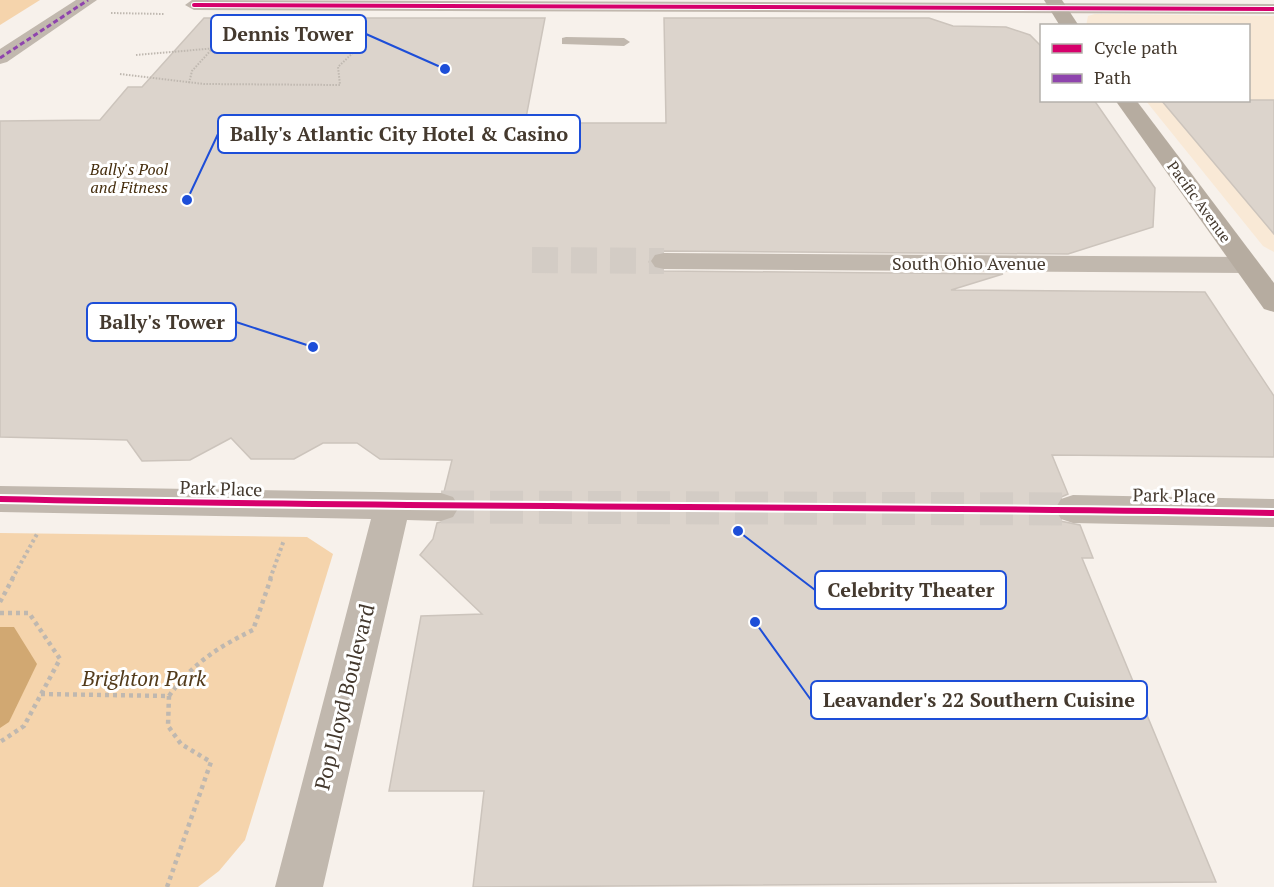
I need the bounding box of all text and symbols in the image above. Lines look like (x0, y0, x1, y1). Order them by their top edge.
callout: Dennis Tower (211, 15, 366, 53)
text: Dennis Tower (223, 20, 354, 47)
legend (1040, 24, 1250, 102)
text: Cycle path (1094, 35, 1178, 59)
text: Path (1094, 65, 1131, 89)
callout: Bally's Atlantic City Hotel & Casino (218, 115, 580, 153)
text: Bally's Atlantic City Hotel & Casino (230, 120, 568, 147)
street label: Pacific Avenue (1163, 157, 1236, 246)
water label: Bally's Pool and Fitness (89, 158, 169, 198)
street label: South Ohio Avenue (892, 251, 1046, 275)
callout: Bally's Tower (87, 303, 236, 341)
text: Bally's Tower (99, 308, 225, 335)
street label: Park Place (179, 475, 263, 501)
street label: Park Place (1132, 482, 1216, 508)
callout: Celebrity Theater (815, 571, 1006, 609)
text: Celebrity Theater (828, 576, 995, 603)
street label: Pop Lloyd Boulevard (307, 600, 381, 793)
park label: Brighton Park (81, 664, 207, 692)
callout: Leavander's 22 Southern Cuisine (811, 681, 1147, 719)
text: Leavander's 22 Southern Cuisine (823, 686, 1135, 713)

